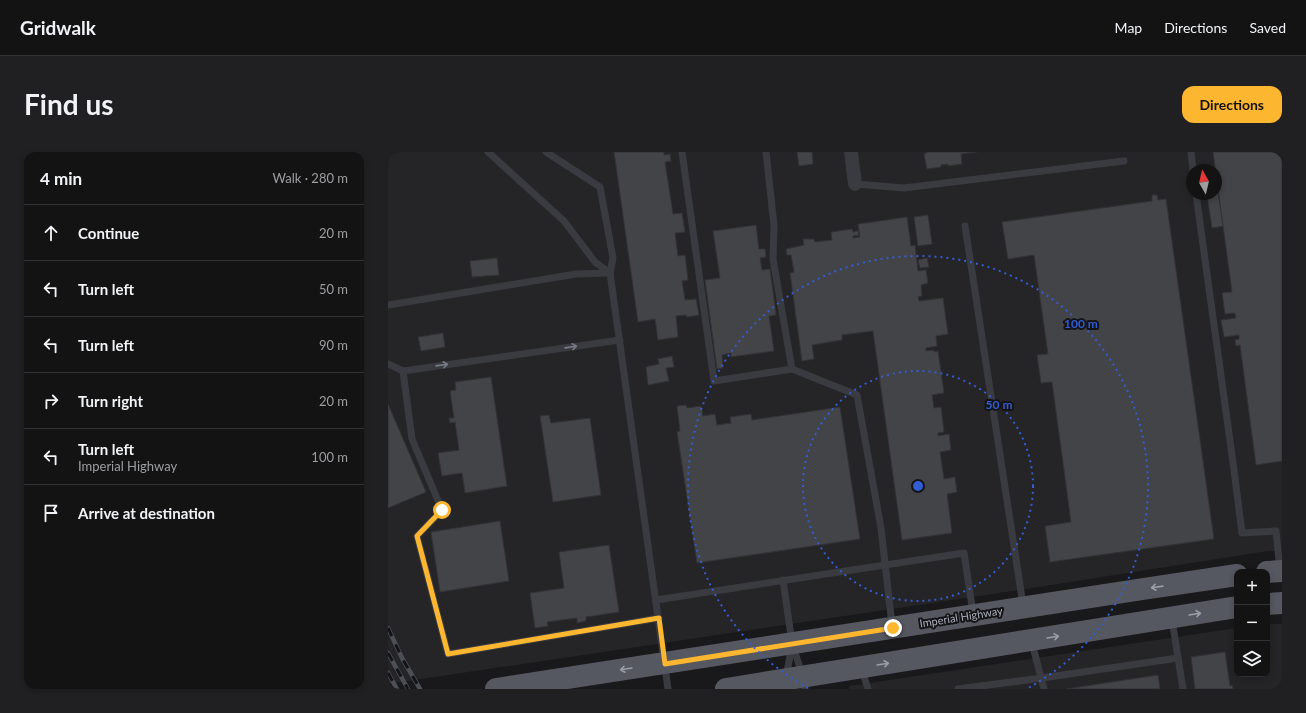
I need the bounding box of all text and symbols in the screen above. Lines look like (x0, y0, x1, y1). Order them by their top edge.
text: Gridwalk (20, 16, 96, 39)
text: Map (1115, 19, 1142, 36)
text: Directions (1164, 19, 1227, 36)
text: Saved (1249, 19, 1286, 36)
button: Directions (1182, 86, 1282, 123)
text: Find us (24, 87, 114, 121)
north arrow (1186, 164, 1222, 200)
text: 4 min (40, 168, 82, 189)
text: Walk · 280 m (272, 170, 348, 186)
icon: ahead (40, 222, 62, 244)
text: Continue (78, 224, 139, 242)
text: 20 m (319, 225, 348, 241)
icon: left (40, 278, 62, 300)
text: Turn left (78, 280, 134, 298)
text: 50 m (319, 281, 348, 297)
text: 100 m (1064, 316, 1098, 331)
icon: left (40, 334, 62, 356)
text: Turn left (78, 336, 134, 354)
text: 90 m (319, 337, 348, 353)
one-way arrow (564, 343, 577, 351)
one-way arrow (435, 362, 448, 369)
icon: right (40, 390, 62, 412)
text: Turn right (78, 392, 143, 410)
text: 20 m (319, 393, 348, 409)
text: 50 m (986, 397, 1012, 412)
text: Turn left (78, 440, 134, 458)
icon: left (40, 446, 62, 468)
text: 100 m (311, 449, 348, 465)
text: Imperial Highway (78, 458, 177, 474)
centre of rings (911, 479, 925, 493)
route start (433, 501, 451, 519)
icon: arrive (40, 502, 62, 524)
text: Arrive at destination (78, 504, 215, 522)
map controls (1234, 569, 1270, 677)
button: + (1234, 569, 1270, 605)
one-way arrow (1151, 583, 1164, 591)
street label: Imperial Highway (918, 603, 1004, 629)
button: − (1234, 605, 1270, 641)
one-way arrow (1188, 610, 1201, 618)
route end (884, 619, 902, 637)
one-way arrow (1046, 633, 1059, 641)
button: layers (1234, 641, 1270, 677)
one-way arrow (876, 660, 889, 668)
one-way arrow (620, 665, 633, 673)

